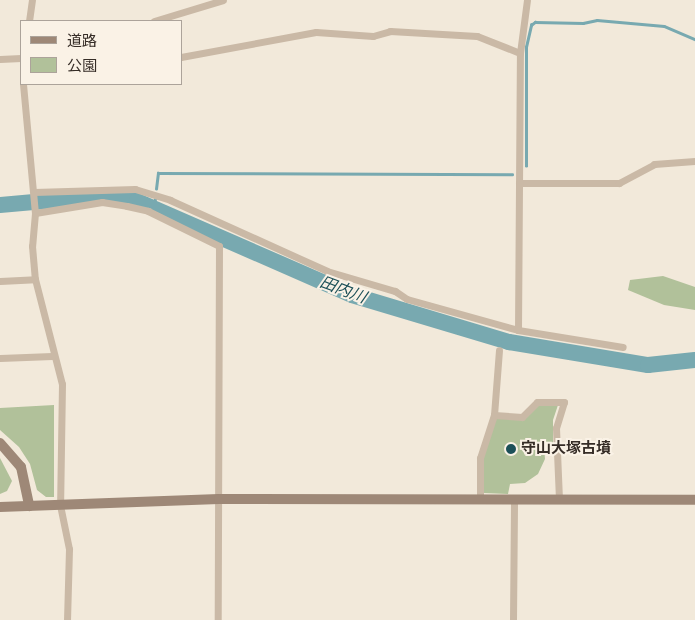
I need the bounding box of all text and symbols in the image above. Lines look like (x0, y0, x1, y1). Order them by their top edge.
legend (20, 20, 182, 85)
text: 道路 (67, 32, 97, 50)
text: 公園 (67, 57, 97, 75)
water label: 田内川 (317, 272, 369, 308)
place label: 守山大塚古墳 (521, 440, 611, 458)
marker: 守山大塚古墳 (505, 443, 517, 455)

